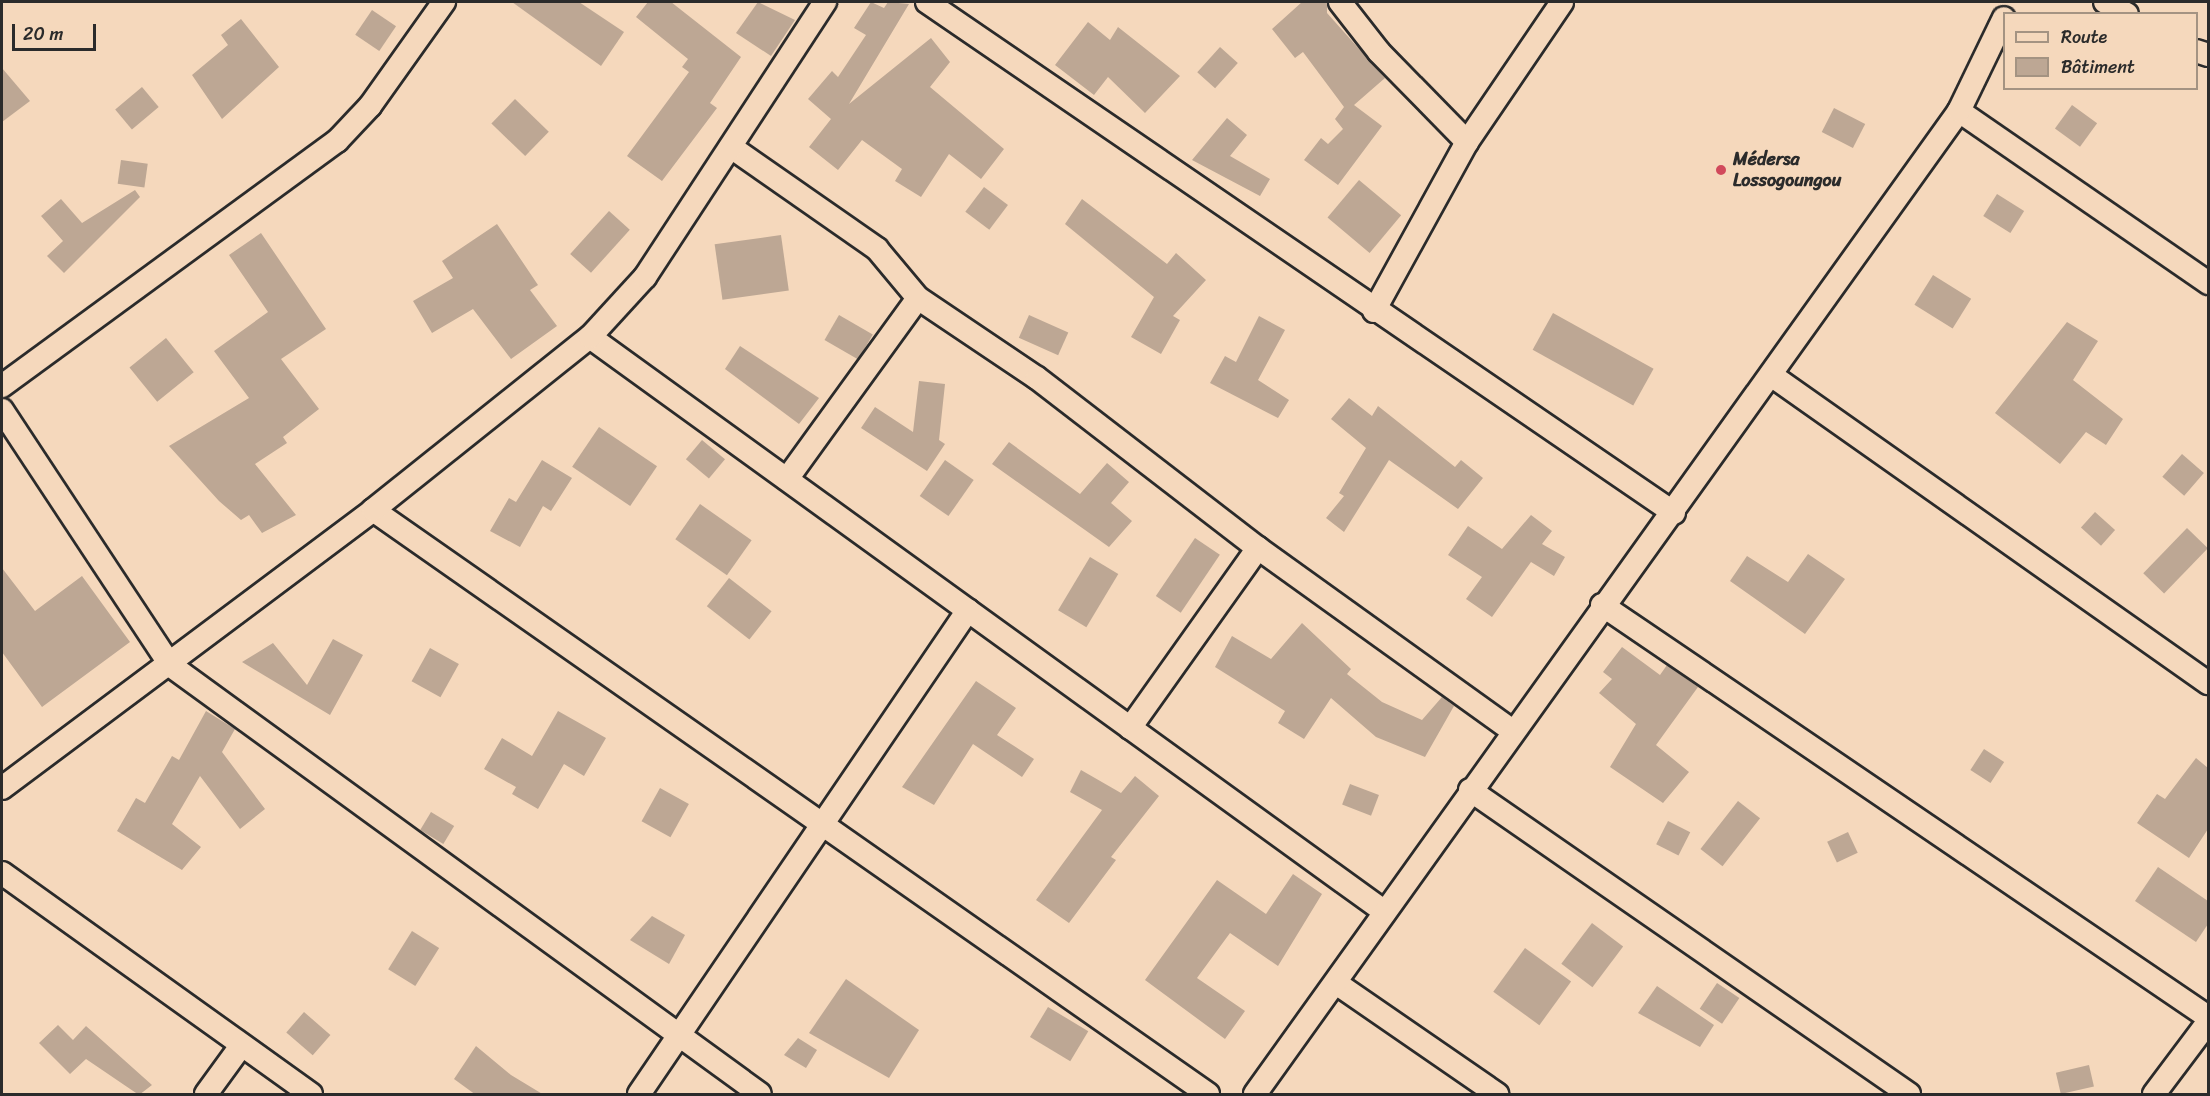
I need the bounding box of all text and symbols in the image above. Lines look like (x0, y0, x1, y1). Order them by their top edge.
scale bar (15, 12, 99, 50)
legend (2003, 12, 2198, 90)
text: 20 m (23, 18, 63, 50)
text: Route (2061, 21, 2107, 53)
text: Bâtiment (2061, 51, 2135, 83)
place label: Médersa Lossogoungou (1733, 149, 1841, 192)
marker: Médersa Lossogoungou (1714, 163, 1728, 177)

